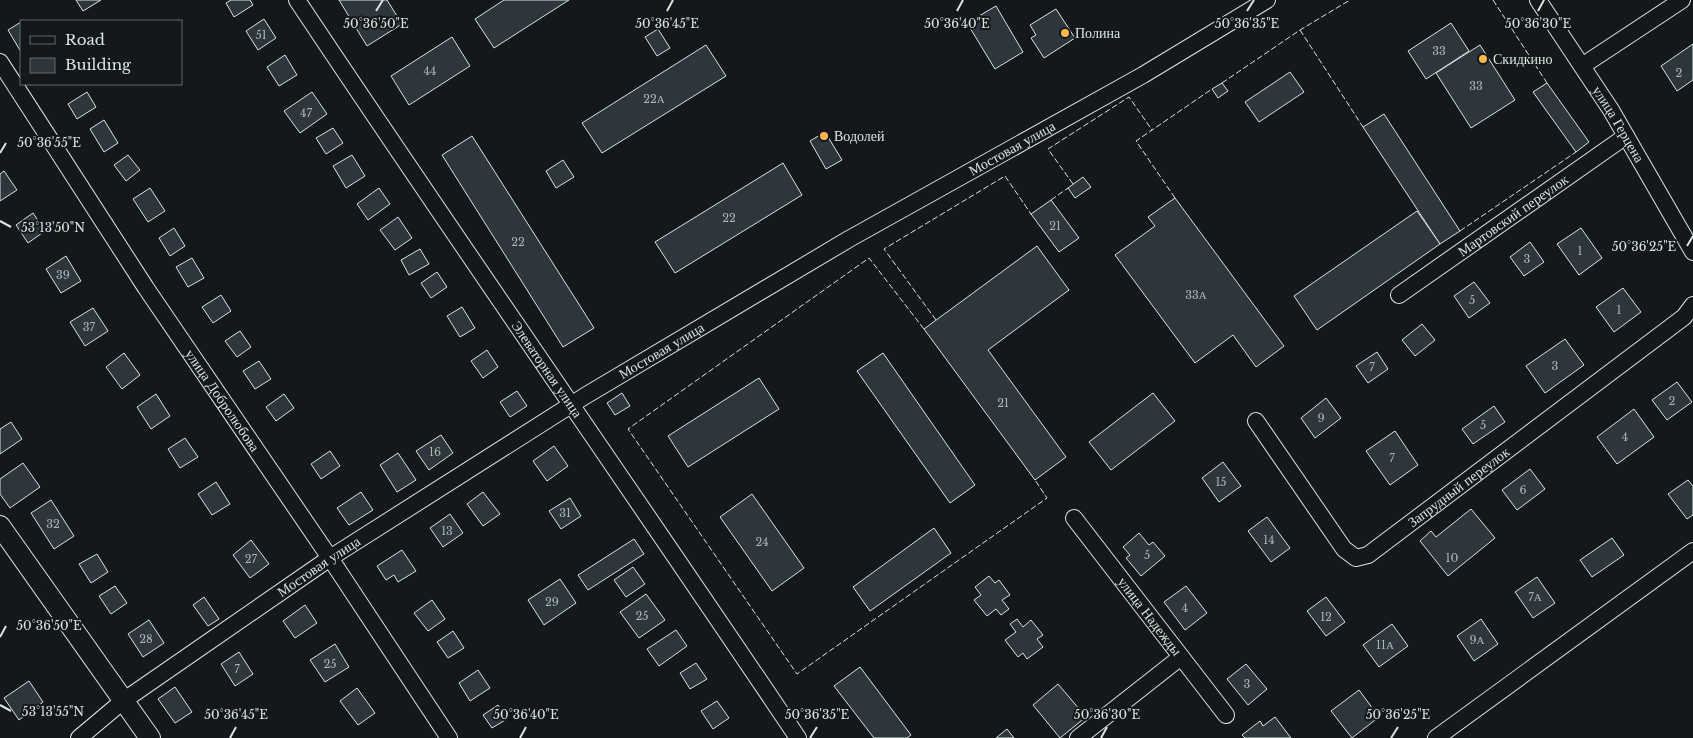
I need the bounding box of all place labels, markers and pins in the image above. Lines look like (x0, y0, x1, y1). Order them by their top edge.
place label: Полина (1075, 24, 1121, 42)
marker: Полина (1059, 27, 1071, 39)
place label: Скидкино (1493, 50, 1553, 68)
marker: Скидкино (1477, 53, 1489, 65)
place label: Водолей (834, 127, 885, 145)
marker: Водолей (818, 130, 830, 142)

